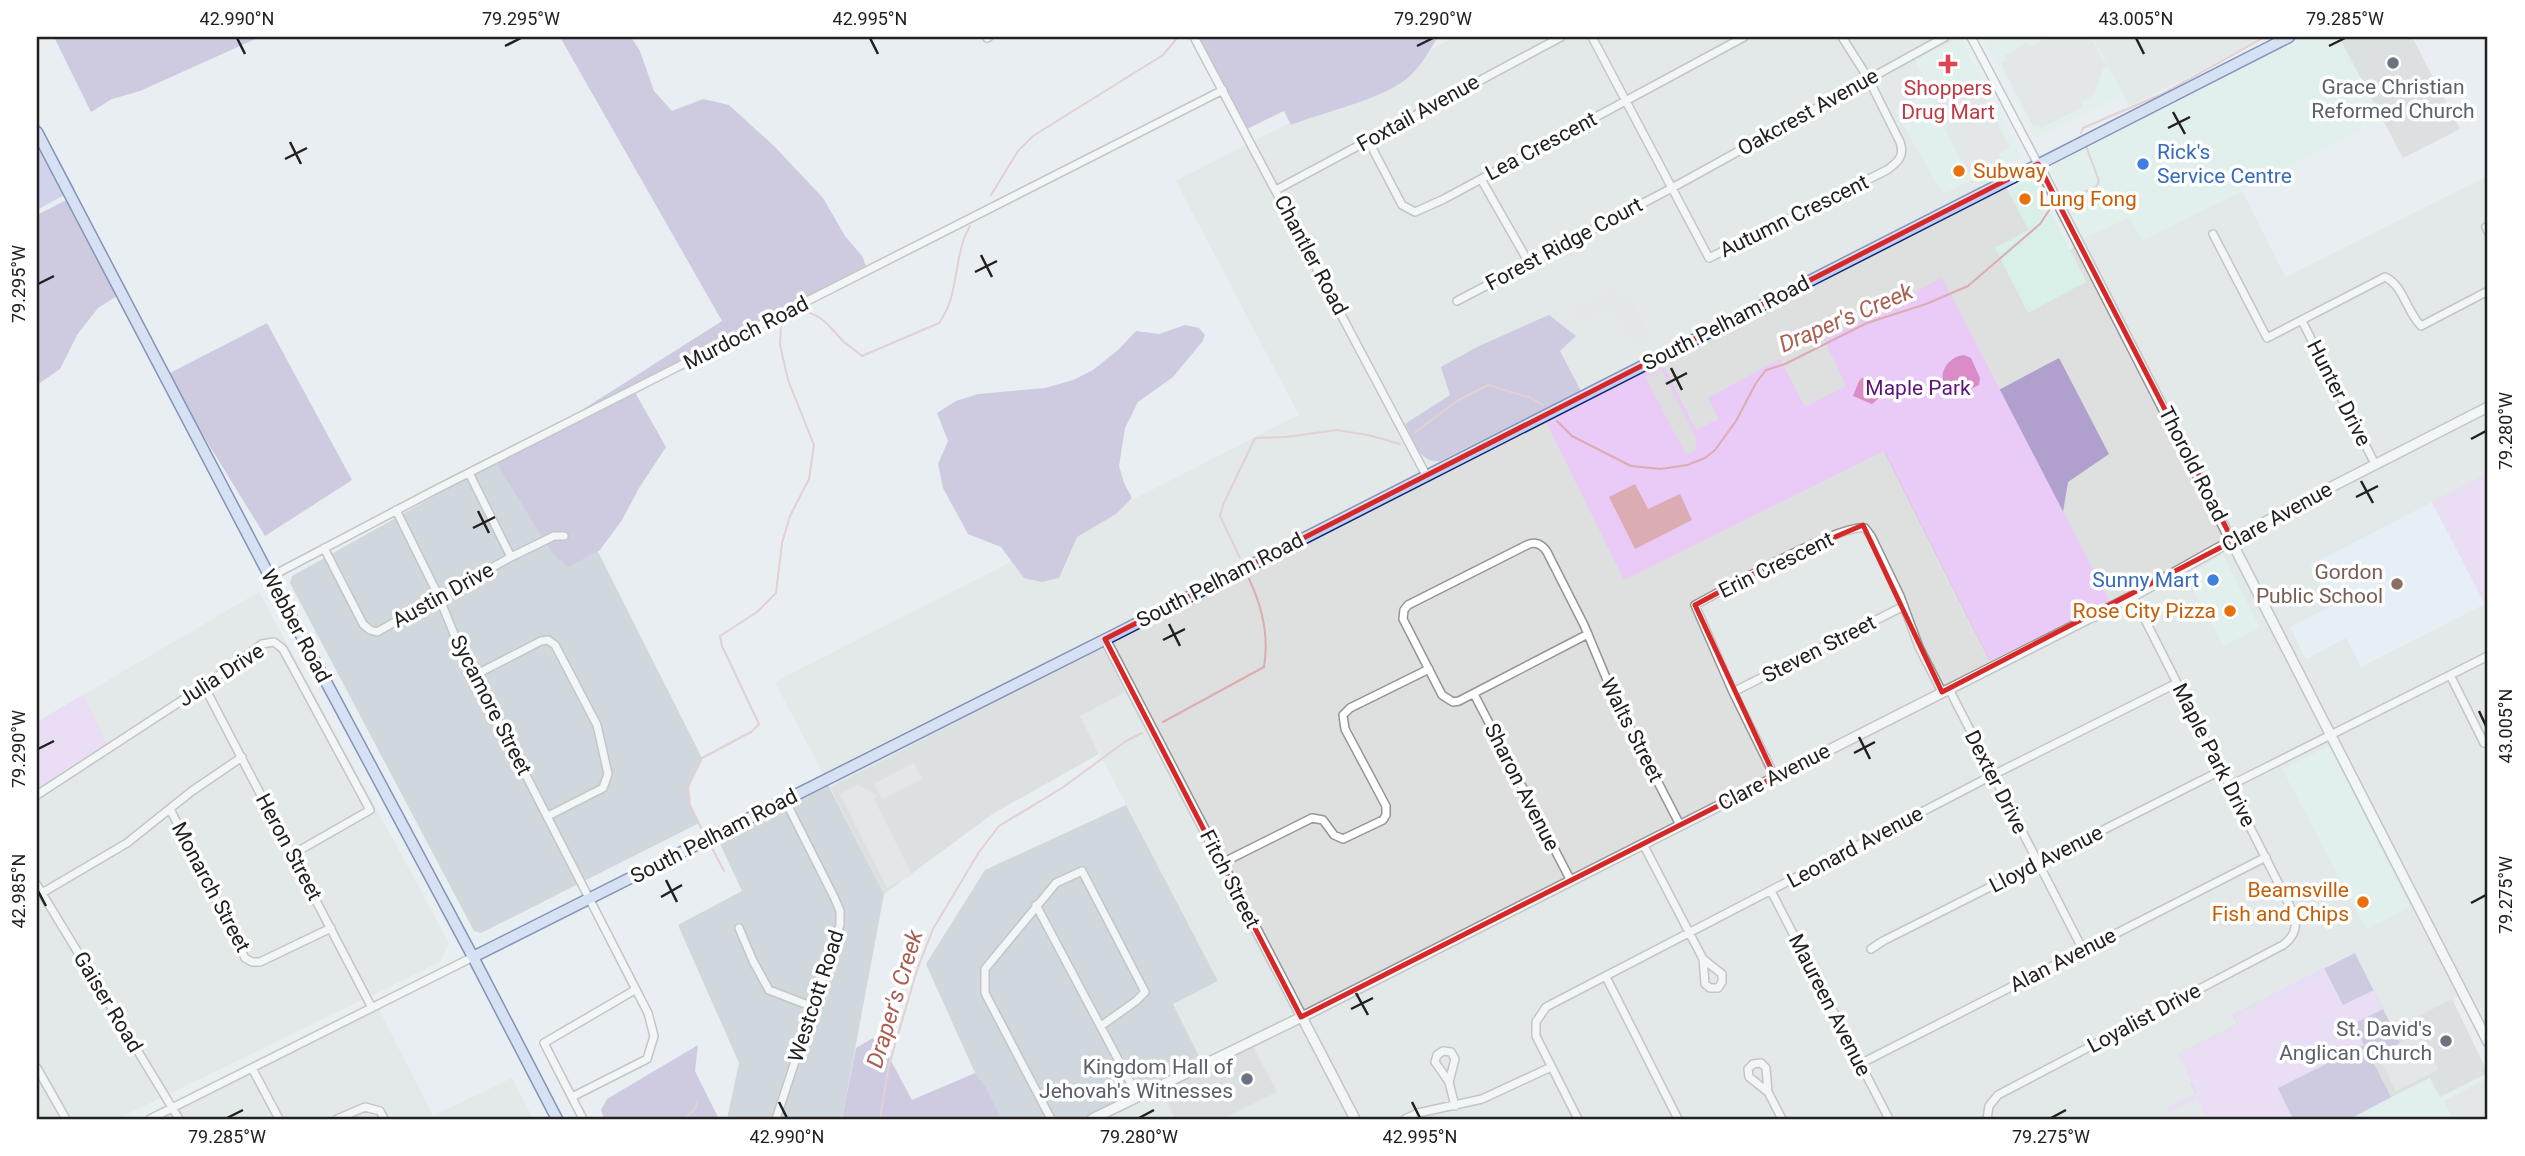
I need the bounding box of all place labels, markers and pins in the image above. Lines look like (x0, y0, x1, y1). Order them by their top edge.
marker: Grace Christian Reformed Church (2385, 55, 2401, 71)
marker: Shoppers Drug Mart (1940, 56, 1956, 72)
place label: Grace Christian Reformed Church (2311, 75, 2475, 123)
place label: Shoppers Drug Mart (1901, 76, 1995, 124)
place label: Rick's Service Centre (2157, 140, 2292, 188)
marker: Rick's Service Centre (2135, 156, 2151, 172)
place label: Subway (1973, 159, 2046, 183)
marker: Subway (1951, 163, 1967, 179)
place label: Lung Fong (2039, 187, 2137, 211)
marker: Lung Fong (2017, 191, 2033, 207)
place label: Gordon Public School (2256, 560, 2383, 608)
place label: Sunny Mart (2092, 568, 2199, 592)
marker: Sunny Mart (2205, 572, 2221, 588)
marker: Gordon Public School (2389, 576, 2405, 592)
place label: Rose City Pizza (2072, 599, 2216, 623)
marker: Rose City Pizza (2222, 603, 2238, 619)
place label: Beamsville Fish and Chips (2212, 878, 2349, 926)
marker: Beamsville Fish and Chips (2355, 894, 2371, 910)
place label: St. David's Anglican Church (2279, 1017, 2432, 1065)
marker: St. David's Anglican Church (2438, 1033, 2454, 1049)
place label: Kingdom Hall of Jehovah's Witnesses (1039, 1055, 1234, 1103)
marker: Kingdom Hall of Jehovah's Witnesses (1239, 1071, 1255, 1087)

